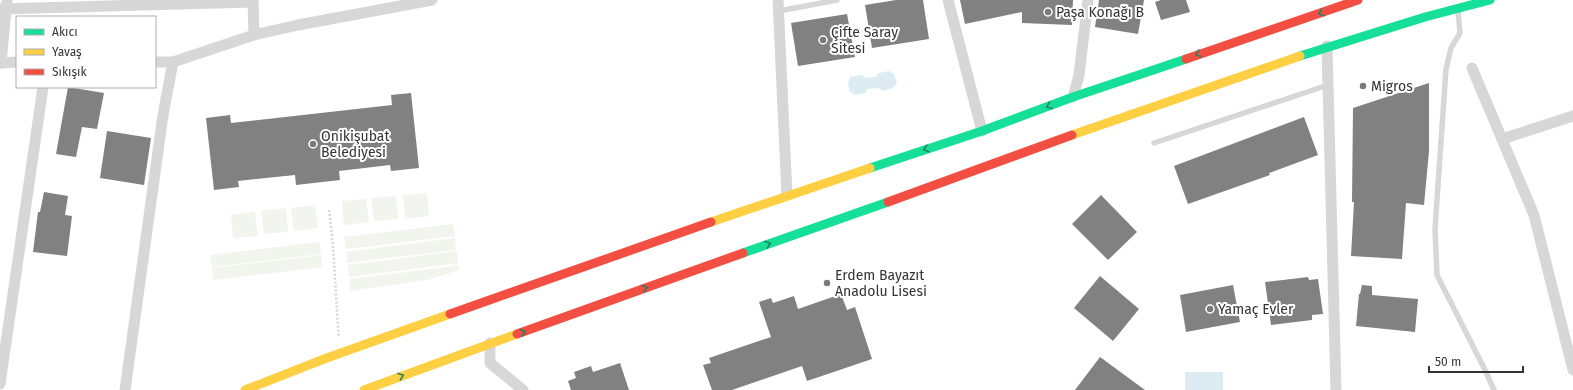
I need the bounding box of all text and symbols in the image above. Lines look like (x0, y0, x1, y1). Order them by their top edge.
place label: Paşa Konağı B (1056, 4, 1144, 21)
marker: Paşa Konağı B (1043, 7, 1053, 17)
one-way arrow (1318, 8, 1325, 16)
legend (16, 16, 156, 88)
place label: Çifte Saray Sitesi (831, 24, 898, 57)
text: Akıcı (52, 25, 78, 39)
marker: Çifte Saray Sitesi (818, 35, 828, 45)
text: Yavaş (52, 45, 82, 59)
one-way arrow (1195, 50, 1202, 58)
text: Sıkışık (52, 65, 87, 79)
place label: Migros (1371, 78, 1413, 95)
marker: Migros (1358, 81, 1368, 91)
one-way arrow (1045, 101, 1052, 110)
place label: Onikişubat Belediyesi (321, 128, 390, 161)
marker: Onikişubat Belediyesi (308, 139, 318, 149)
one-way arrow (923, 145, 930, 153)
one-way arrow (764, 240, 771, 249)
place label: Erdem Bayazıt Anadolu Lisesi (835, 267, 927, 300)
marker: Erdem Bayazıt Anadolu Lisesi (822, 278, 832, 288)
one-way arrow (642, 284, 649, 292)
place label: Yamaç Evler (1218, 301, 1294, 318)
marker: Yamaç Evler (1205, 304, 1215, 314)
one-way arrow (519, 328, 526, 336)
scale bar (1429, 348, 1523, 374)
text: 50 m (1435, 355, 1461, 369)
one-way arrow (397, 373, 404, 381)

